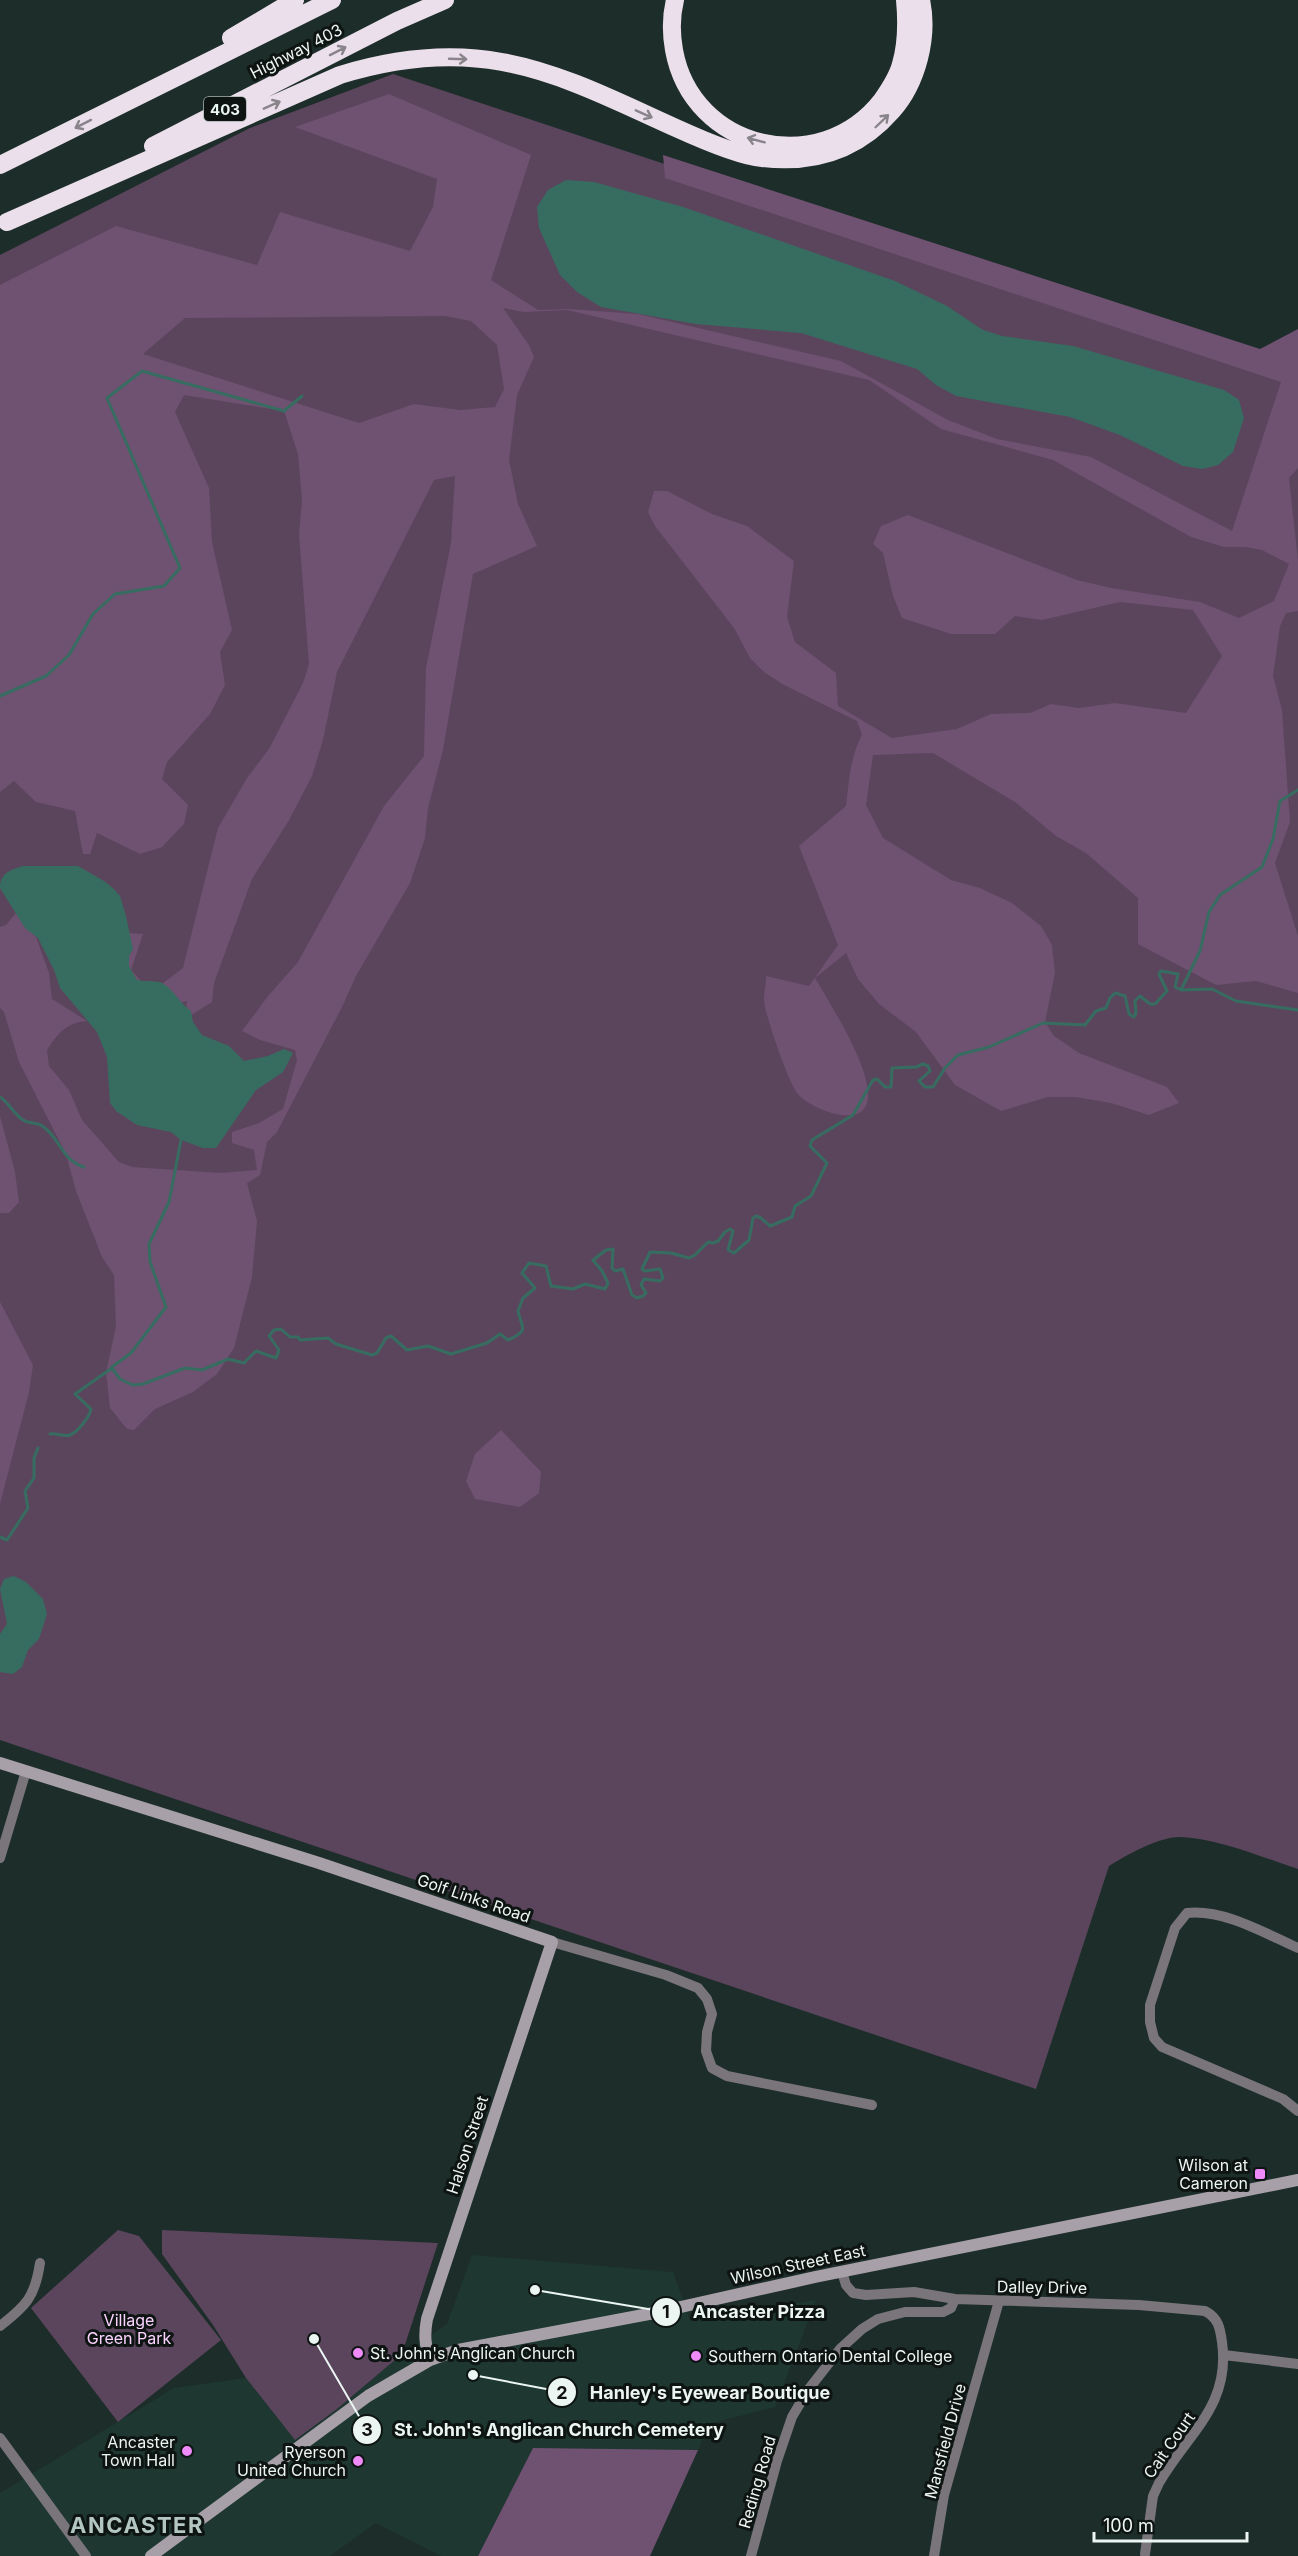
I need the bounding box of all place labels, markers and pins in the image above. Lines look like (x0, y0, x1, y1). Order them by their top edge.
place label: Wilson at Cameron (1178, 2155, 1248, 2193)
marker: Wilson at Cameron (1253, 2167, 1267, 2181)
callout: Ancaster Pizza (651, 2294, 837, 2330)
place label: St. John's Anglican Church (370, 2343, 575, 2363)
marker: St. John's Anglican Church (351, 2346, 365, 2360)
place label: Southern Ontario Dental College (708, 2346, 952, 2366)
marker: Southern Ontario Dental College (689, 2349, 703, 2363)
callout: Hanley's Eyewear Boutique (547, 2374, 842, 2410)
callout: St. John's Anglican Church Cemetery (352, 2412, 736, 2448)
place label: Ancaster Town Hall (101, 2432, 175, 2470)
place label: Ryerson United Church (237, 2442, 346, 2480)
marker: Ancaster Town Hall (180, 2444, 194, 2458)
marker: Ryerson United Church (351, 2454, 365, 2468)

